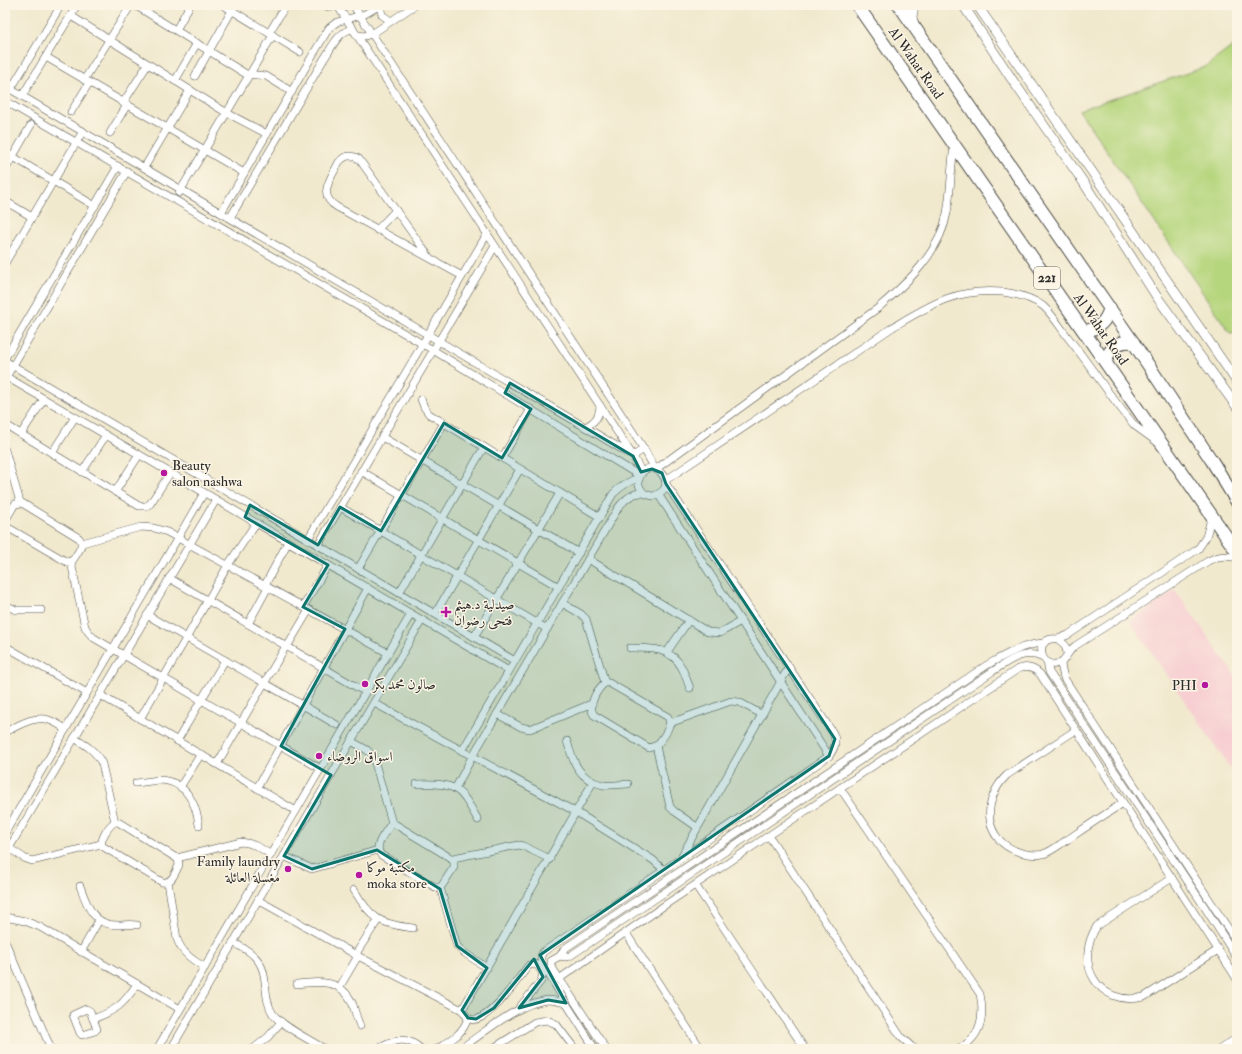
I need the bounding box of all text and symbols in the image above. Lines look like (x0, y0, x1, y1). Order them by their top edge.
street label: Al Wahat Road (884, 23, 947, 102)
road number: 221 (1034, 267, 1060, 289)
street label: Al Wahat Road (1069, 289, 1132, 368)
place label: Beauty salon nashwa (172, 457, 242, 490)
marker: Beauty salon nashwa (159, 468, 169, 478)
place label: صيدلية د.هيثم فتحى رضوان (454, 596, 515, 630)
marker: صيدلية د.هيثم فتحى رضوان (441, 607, 451, 617)
place label: صالون محمد بكر (371, 676, 436, 694)
place label: PHI (1172, 677, 1197, 694)
marker: صالون محمد بكر (360, 679, 370, 689)
marker: PHI (1200, 680, 1210, 690)
place label: اسواق الروضاء (327, 748, 392, 765)
marker: اسواق الروضاء (314, 751, 324, 761)
place label: Family laundry مغسلة العائلة (197, 853, 281, 886)
place label: مكتبة موكا moka store (367, 859, 427, 892)
marker: Family laundry مغسلة العائلة (283, 864, 293, 874)
marker: مكتبة موكا moka store (354, 870, 364, 880)

